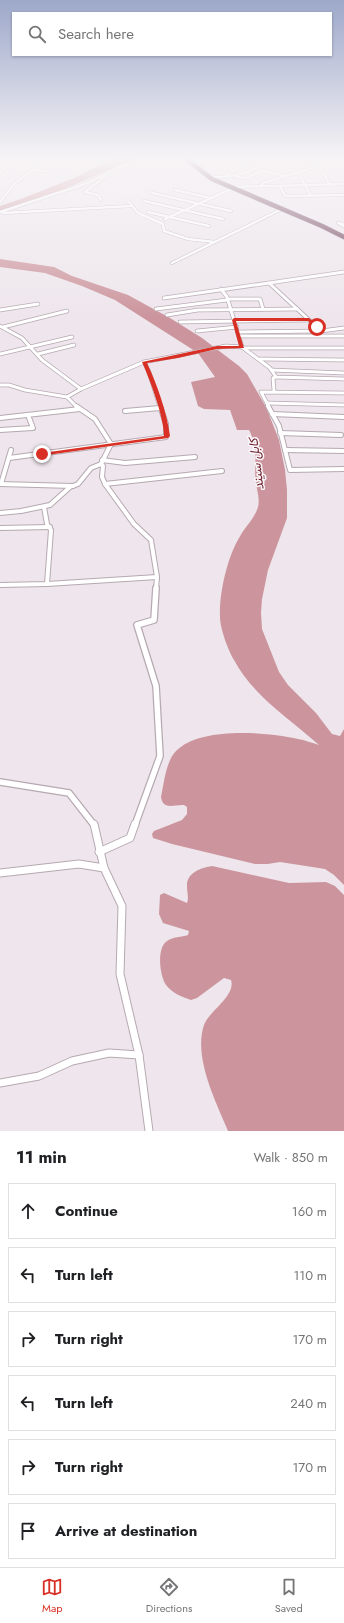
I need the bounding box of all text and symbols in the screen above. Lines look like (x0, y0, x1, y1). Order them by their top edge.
search box (12, 12, 332, 56)
icon: search (26, 23, 48, 45)
text: Search here (58, 23, 134, 45)
route start (308, 318, 326, 336)
water label: کابل سيند (243, 435, 269, 491)
route end (33, 445, 51, 463)
text: 11 min (16, 1145, 67, 1169)
text: Walk · 850 m (253, 1148, 328, 1167)
icon: ahead (17, 1200, 39, 1222)
text: Continue (55, 1200, 118, 1222)
text: 160 m (292, 1202, 327, 1221)
icon: left (17, 1264, 39, 1286)
text: Turn left (55, 1264, 113, 1286)
text: 110 m (293, 1266, 327, 1285)
icon: right (17, 1328, 39, 1350)
text: Turn right (55, 1328, 123, 1350)
text: 170 m (292, 1330, 327, 1349)
icon: left (17, 1392, 39, 1414)
text: Turn left (55, 1392, 113, 1414)
text: 240 m (290, 1394, 327, 1413)
icon: right (17, 1456, 39, 1478)
text: Turn right (55, 1456, 123, 1478)
text: 170 m (292, 1458, 327, 1477)
icon: arrive (17, 1520, 39, 1542)
text: Arrive at destination (55, 1520, 197, 1542)
tab: Map (41, 1576, 63, 1616)
tab: Directions (146, 1576, 192, 1616)
tab: Saved (275, 1576, 303, 1616)

